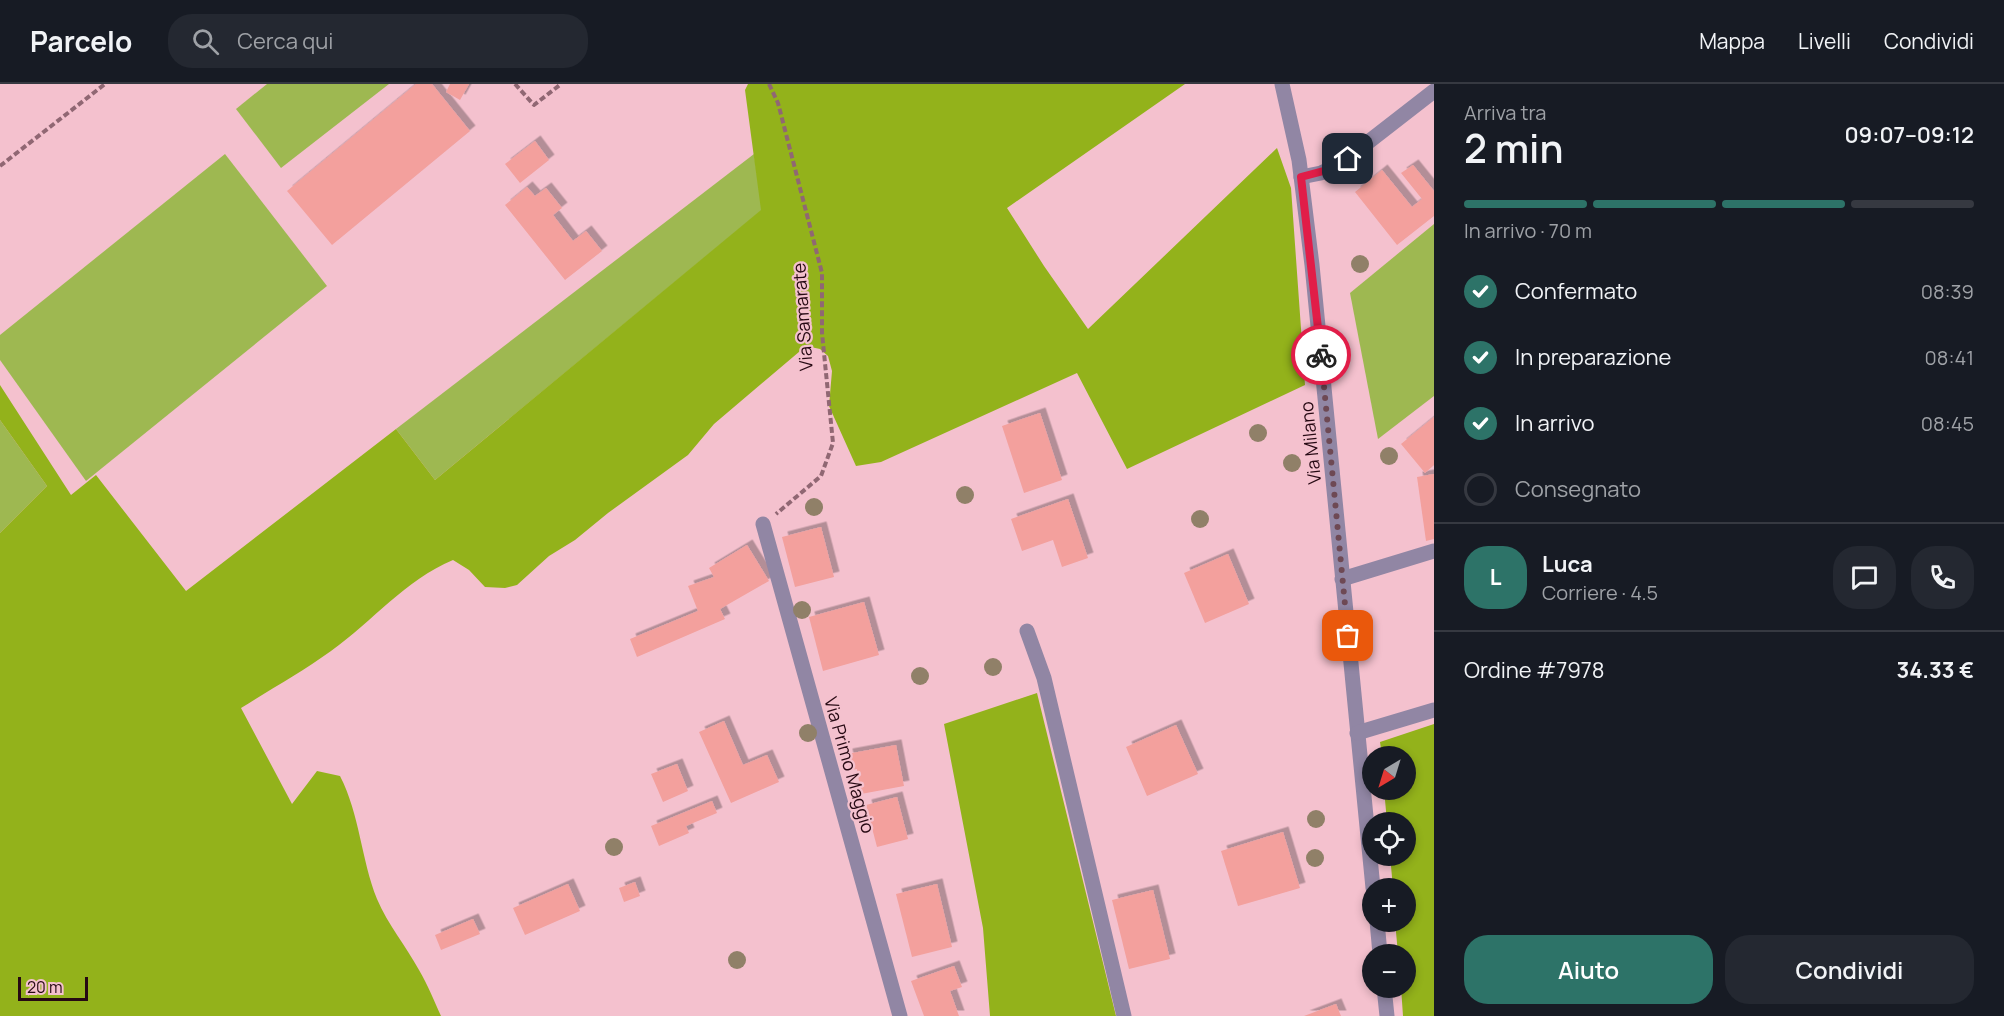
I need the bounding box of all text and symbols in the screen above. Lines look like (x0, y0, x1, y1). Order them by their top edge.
search box (168, 14, 588, 68)
text: Parcelo (30, 22, 132, 60)
icon: search (189, 25, 222, 58)
text: Cerca qui (237, 26, 334, 56)
text: Mappa (1699, 27, 1765, 55)
text: Livelli (1798, 27, 1851, 55)
text: Condividi (1884, 27, 1974, 55)
text: Arriva tra (1464, 99, 1546, 126)
text: 09:07–09:12 (1844, 120, 1974, 150)
text: 2 min (1464, 121, 1563, 175)
pin (1322, 133, 1373, 184)
icon: home (1331, 142, 1364, 175)
text: In arrivo · 70 m (1464, 217, 1592, 244)
street label: Via Samarate (786, 262, 818, 372)
icon: check (1464, 275, 1497, 308)
text: Confermato (1515, 276, 1637, 306)
text: 08:39 (1921, 278, 1974, 305)
courier (1291, 325, 1351, 385)
icon: bike (1305, 339, 1338, 372)
icon: check (1464, 341, 1497, 374)
text: In preparazione (1515, 342, 1671, 372)
text: 08:41 (1925, 344, 1974, 371)
street label: Via Milano (1294, 400, 1326, 486)
icon: check (1464, 407, 1497, 440)
text: In arrivo (1515, 408, 1595, 438)
text: 08:45 (1921, 410, 1974, 437)
text: Consegnato (1515, 474, 1641, 504)
button: chat (1833, 546, 1896, 609)
button: phone (1911, 546, 1974, 609)
text: Luca (1542, 549, 1593, 579)
text: L (1490, 562, 1501, 592)
text: Corriere · 4.5 (1542, 579, 1658, 606)
pin (1322, 610, 1373, 661)
icon: bag (1331, 619, 1364, 652)
text: Ordine #7978 (1464, 655, 1605, 685)
text: 34.33 € (1897, 655, 1974, 685)
street label: Via Primo Maggio (819, 694, 881, 836)
north arrow (1362, 746, 1416, 800)
map controls (1362, 746, 1416, 998)
button: locate (1362, 812, 1416, 866)
button: + (1362, 878, 1416, 932)
button: Aiuto (1464, 935, 1713, 1004)
button: Condividi (1725, 935, 1974, 1004)
button: − (1362, 944, 1416, 998)
scale bar (18, 974, 88, 1002)
text: 20 m (27, 976, 63, 998)

